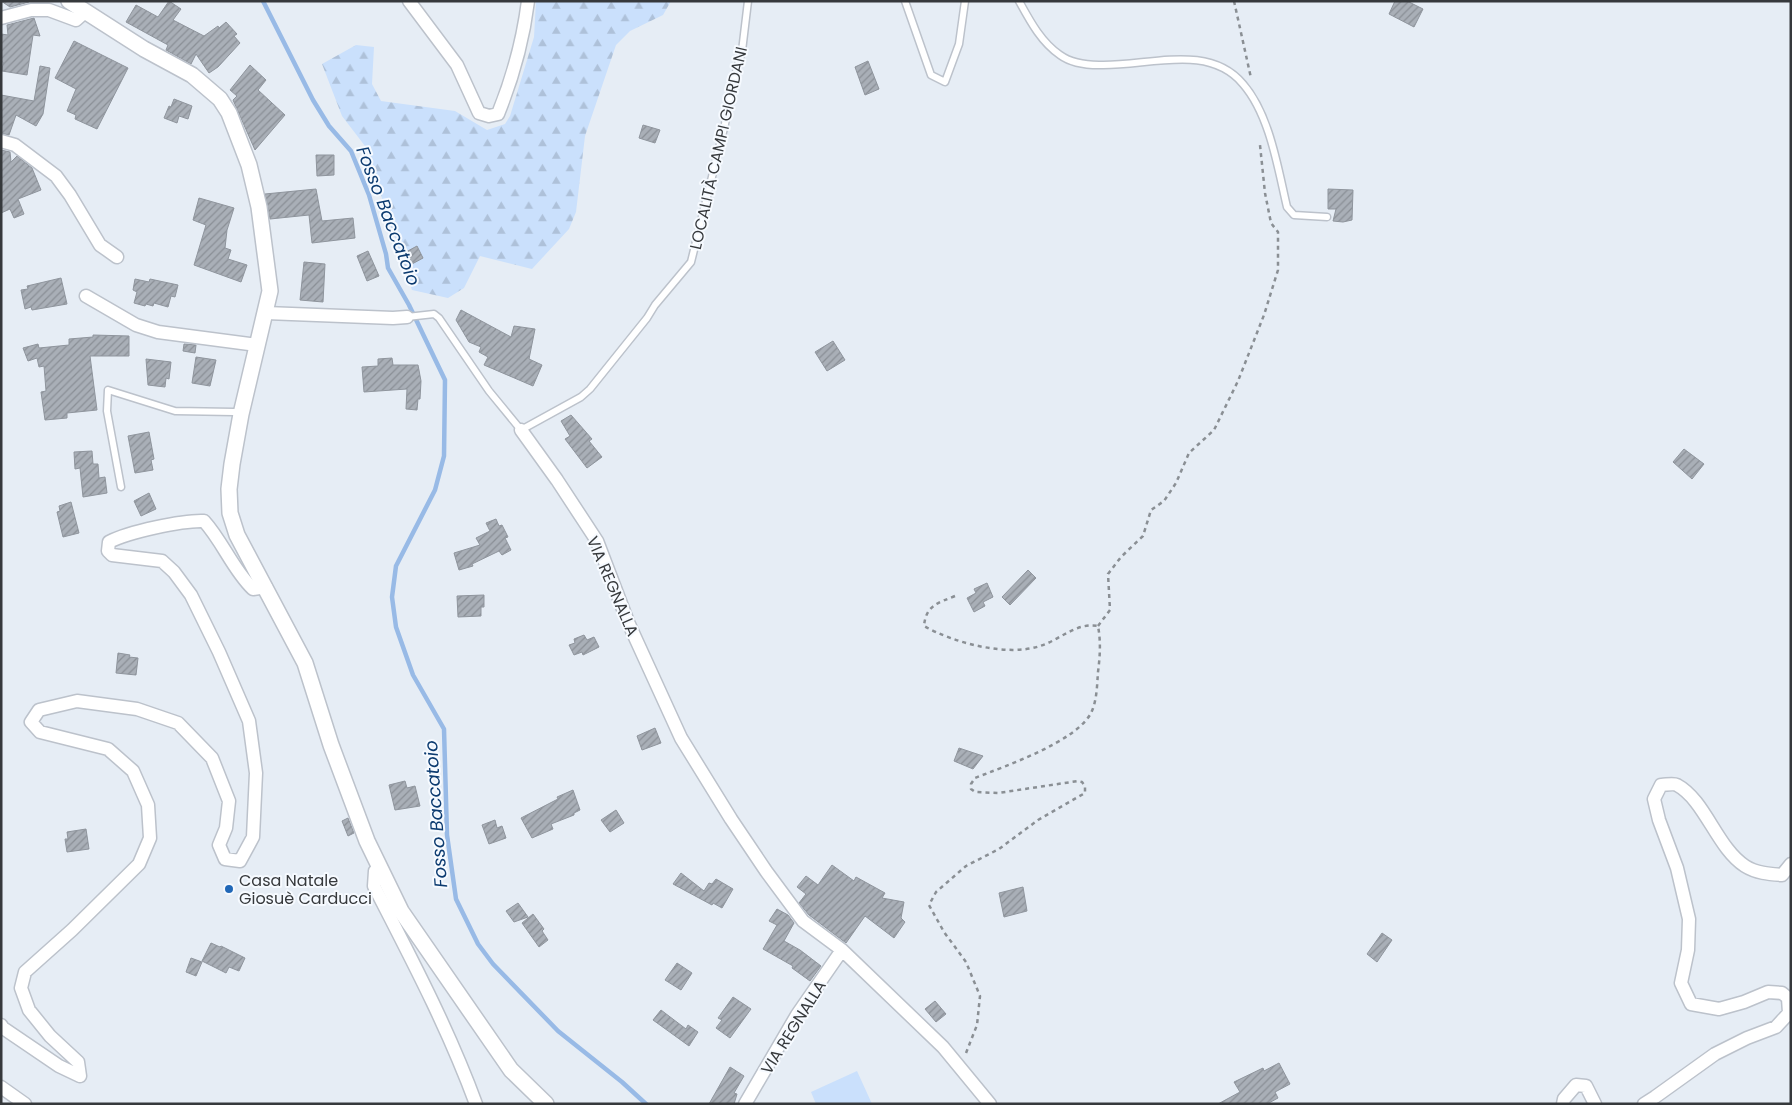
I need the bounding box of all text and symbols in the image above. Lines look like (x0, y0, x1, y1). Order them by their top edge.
street label: LOCALITÀ CAMPI GIORDANI (684, 44, 753, 252)
water label: Fosso Baccatoio (350, 142, 427, 289)
street label: VIA REGNALLA (581, 533, 644, 640)
water label: Fosso Baccatoio (418, 740, 453, 888)
place label: Casa Natale Giosuè Carducci (239, 869, 372, 910)
marker: Casa Natale Giosuè Carducci (223, 883, 235, 895)
street label: VIA REGNALLA (755, 976, 832, 1079)

